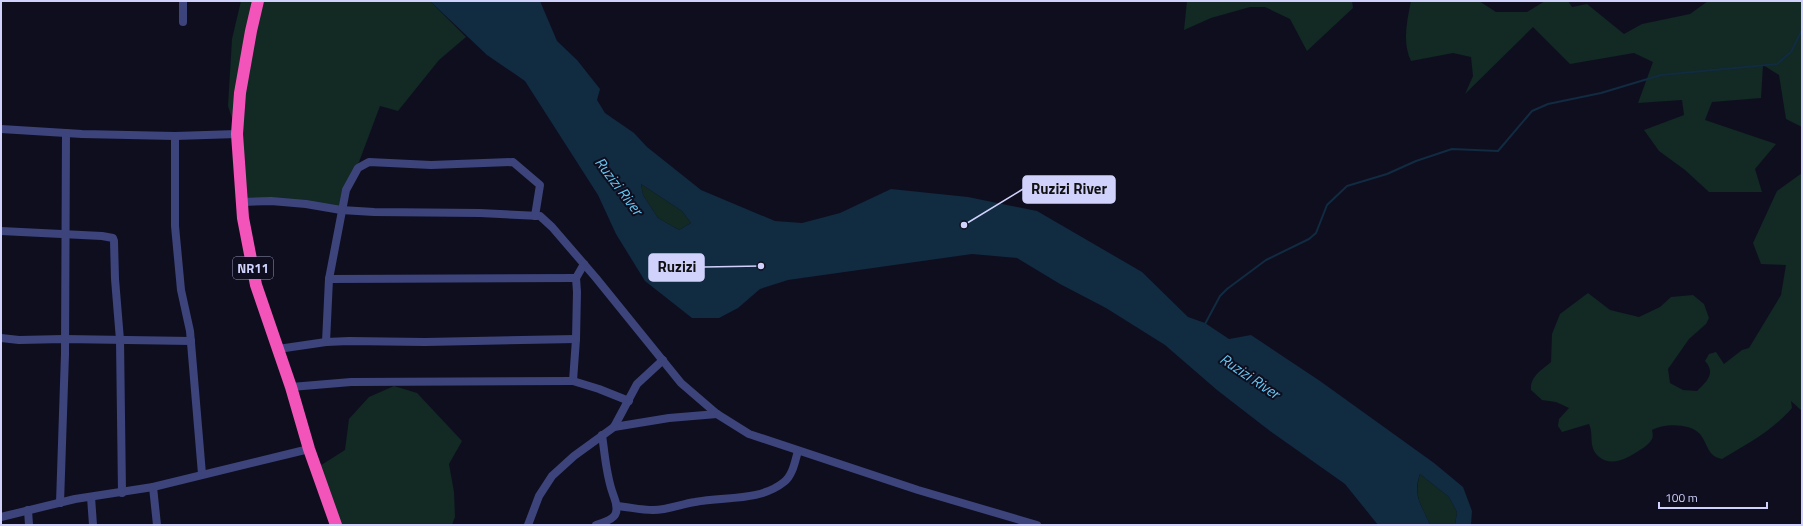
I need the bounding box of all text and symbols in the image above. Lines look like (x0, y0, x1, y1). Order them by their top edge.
water label: Ruzizi River (589, 152, 650, 222)
callout: Ruzizi River (1023, 176, 1115, 203)
text: Ruzizi River (1031, 177, 1107, 200)
callout: Ruzizi (649, 254, 704, 281)
text: Ruzizi (658, 255, 696, 278)
road number: NR11 (233, 257, 273, 279)
water label: Ruzizi River (1215, 348, 1286, 406)
scale bar (1659, 484, 1767, 510)
text: 100 m (1665, 488, 1698, 507)

